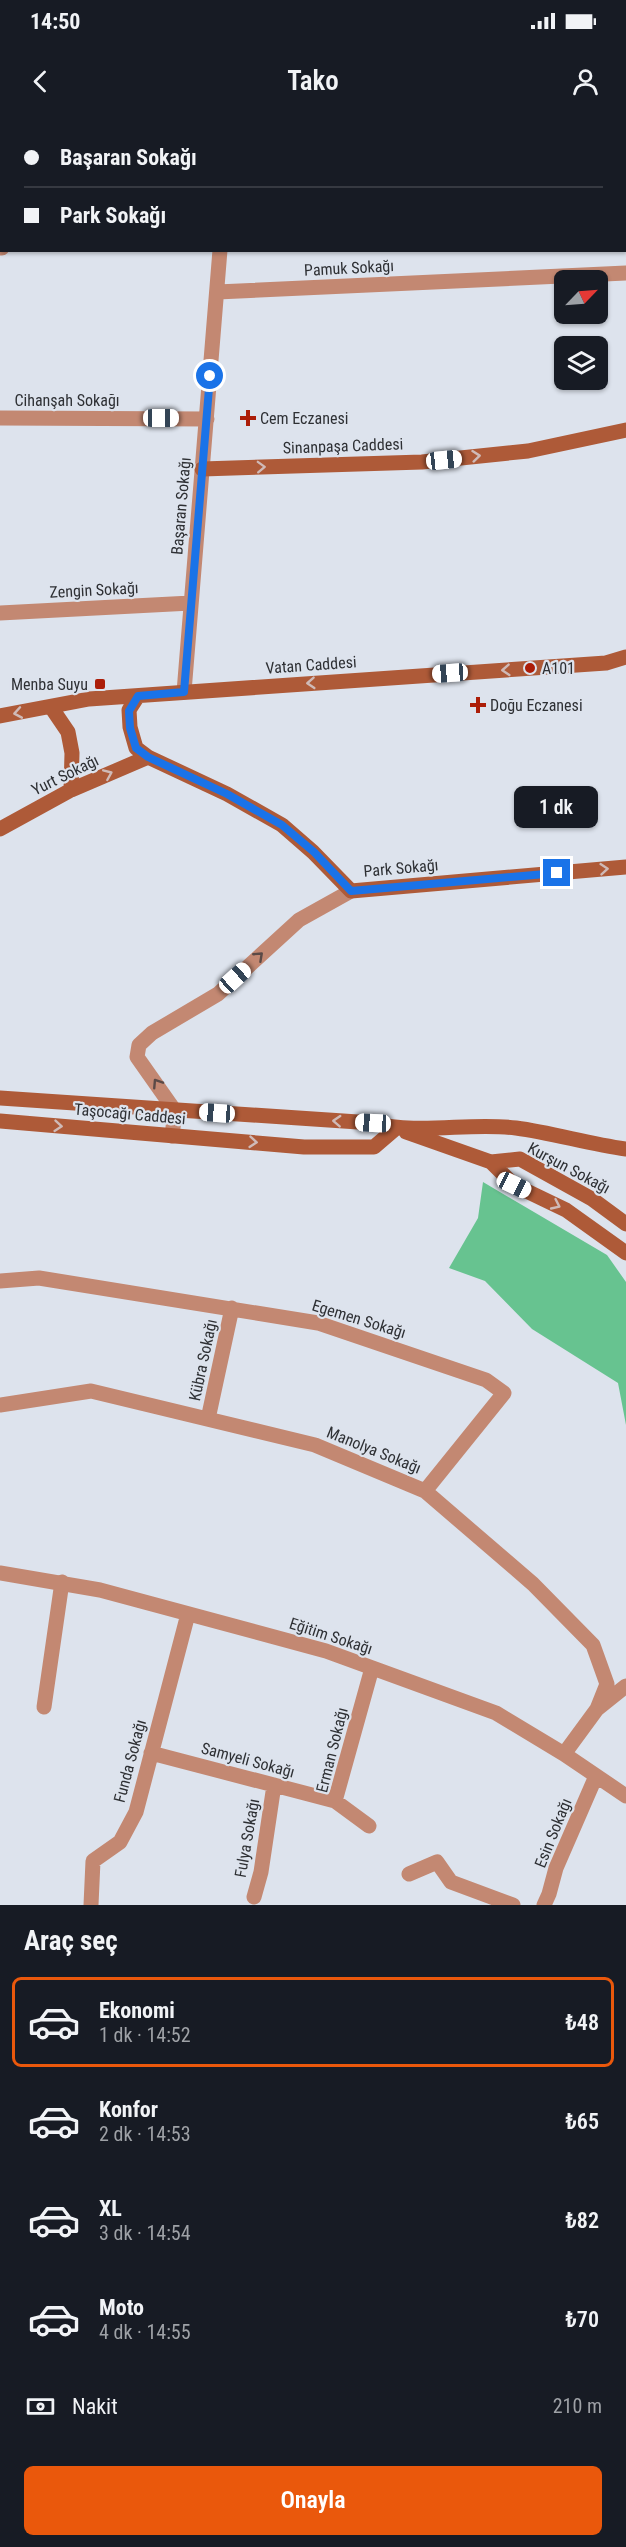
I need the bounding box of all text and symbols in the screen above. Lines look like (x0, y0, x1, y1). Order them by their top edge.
text: 14:50 (30, 9, 81, 34)
icon: back (24, 65, 57, 98)
text: Tako (287, 65, 339, 97)
icon: person (569, 65, 602, 98)
text: Başaran Sokağı (60, 145, 197, 170)
text: Park Sokağı (60, 203, 166, 228)
street label: Pamuk Sokağı (304, 256, 394, 280)
north arrow (554, 270, 608, 324)
map controls (554, 270, 608, 390)
button: layers (554, 336, 608, 390)
route start (196, 362, 223, 389)
street label: Cihanşah Sokağı (14, 391, 120, 410)
car (143, 409, 179, 427)
place label: Cem Eczanesi (260, 409, 348, 428)
marker: Cem Eczanesi (241, 411, 255, 425)
street label: Sinanpaşa Caddesi (283, 434, 403, 458)
car (425, 449, 463, 471)
one-way arrow (472, 450, 481, 463)
street label: Başaran Sokağı (167, 456, 195, 556)
one-way arrow (256, 461, 265, 474)
street label: Zengin Sokağı (49, 578, 139, 602)
street label: Vatan Caddesi (265, 652, 357, 678)
place label: A101 (542, 659, 575, 678)
marker: A101 (523, 661, 537, 675)
car (431, 663, 469, 683)
one-way arrow (501, 663, 510, 676)
place label: Menba Suyu (11, 675, 88, 694)
one-way arrow (307, 676, 316, 689)
marker: Menba Suyu (93, 677, 107, 691)
place label: Doğu Eczanesi (490, 696, 583, 715)
marker: Doğu Eczanesi (471, 698, 485, 712)
one-way arrow (14, 706, 23, 718)
street label: Yurt Sokağı (28, 751, 102, 799)
one-way arrow (102, 769, 113, 781)
callout: 1 dk (515, 786, 599, 828)
text: 1 dk (539, 795, 573, 819)
street label: Park Sokağı (363, 855, 439, 881)
route end (543, 859, 570, 886)
one-way arrow (600, 863, 609, 876)
one-way arrow (253, 952, 263, 963)
car (216, 959, 254, 997)
one-way arrow (152, 1079, 164, 1089)
street label: Taşocağı Caddesi (73, 1100, 187, 1128)
car (198, 1103, 236, 1123)
car (355, 1113, 391, 1133)
one-way arrow (332, 1115, 341, 1128)
one-way arrow (54, 1119, 63, 1132)
one-way arrow (248, 1136, 257, 1149)
street label: Kurşun Sokağı (525, 1138, 613, 1198)
car (494, 1169, 534, 1201)
one-way arrow (549, 1197, 560, 1209)
street label: Egemen Sokağı (310, 1296, 408, 1342)
street label: Kübra Sokağı (185, 1317, 221, 1403)
street label: Manolya Sokağı (324, 1422, 424, 1478)
street label: Eğitim Sokağı (287, 1614, 375, 1658)
street label: Erman Sokağı (312, 1706, 352, 1794)
street label: Funda Sokağı (110, 1717, 150, 1805)
street label: Samyeli Sokağı (199, 1738, 297, 1782)
street label: Esin Sokağı (530, 1796, 576, 1870)
street label: Fulya Sokağı (231, 1797, 263, 1879)
text: Araç seç (24, 1925, 118, 1957)
icon: car (27, 1995, 81, 2049)
text: Ekonomi (99, 1998, 175, 2023)
text: ₺48 (565, 2010, 599, 2035)
text: 1 dk · 14:52 (99, 2023, 191, 2047)
icon: car (27, 2094, 81, 2148)
text: Konfor (99, 2097, 158, 2122)
text: ₺65 (565, 2109, 599, 2134)
text: 2 dk · 14:53 (99, 2122, 191, 2146)
icon: car (27, 2193, 81, 2247)
text: XL (99, 2196, 122, 2221)
text: ₺82 (565, 2208, 599, 2233)
text: 3 dk · 14:54 (99, 2221, 191, 2245)
icon: car (27, 2292, 81, 2346)
text: Moto (99, 2295, 144, 2320)
text: ₺70 (565, 2307, 599, 2332)
text: 4 dk · 14:55 (99, 2320, 191, 2344)
icon: cash (24, 2390, 57, 2423)
text: Nakit (72, 2394, 118, 2419)
text: 210 m (553, 2394, 602, 2418)
button: Onayla (24, 2466, 602, 2535)

